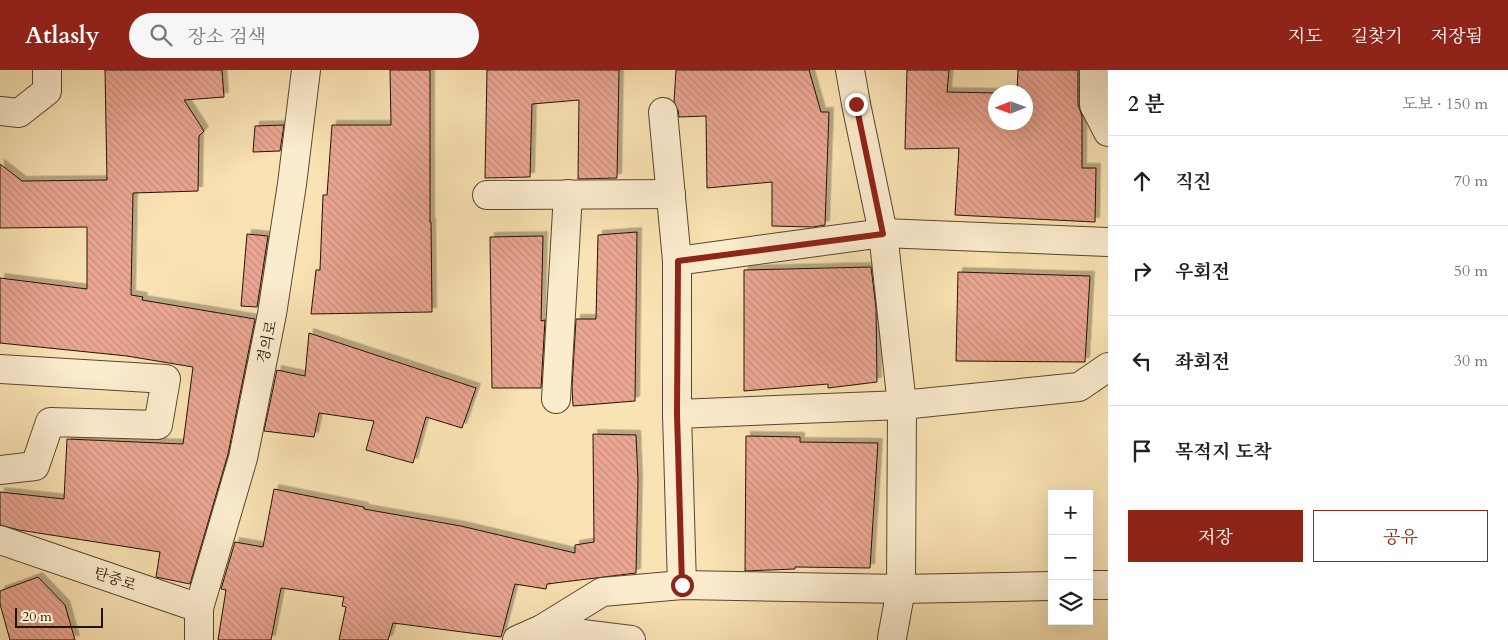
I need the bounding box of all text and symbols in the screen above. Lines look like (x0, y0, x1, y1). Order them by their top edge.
search box (129, 13, 479, 58)
text: Atlasly (25, 19, 99, 52)
icon: search (147, 21, 175, 49)
text: 장소 검색 (187, 24, 266, 50)
text: 지도 (1288, 24, 1323, 49)
text: 길찾기 (1351, 24, 1403, 49)
text: 저장됨 (1431, 24, 1483, 49)
north arrow (988, 85, 1033, 130)
text: 2 분 (1128, 90, 1165, 119)
route end (845, 93, 868, 116)
text: 도보 · 150 m (1402, 93, 1488, 115)
icon: ahead (1128, 167, 1156, 195)
text: 직진 (1175, 169, 1212, 195)
text: 70 m (1454, 170, 1488, 192)
icon: right (1128, 257, 1156, 285)
text: 우회전 (1175, 259, 1230, 285)
text: 50 m (1454, 260, 1488, 282)
street label: 경의로 (253, 318, 281, 365)
icon: left (1128, 347, 1156, 375)
text: 좌회전 (1175, 349, 1230, 375)
text: 30 m (1454, 350, 1488, 372)
icon: arrive (1128, 437, 1156, 465)
text: 목적지 도착 (1175, 439, 1272, 465)
map controls (1048, 490, 1093, 625)
button: + (1048, 490, 1093, 535)
button: 저장 (1128, 510, 1303, 562)
button: 공유 (1313, 510, 1488, 562)
button: − (1048, 535, 1093, 580)
street label: 탄중로 (91, 562, 139, 596)
route start (671, 574, 694, 597)
button: layers (1048, 580, 1093, 625)
scale bar (15, 605, 102, 628)
text: 20 m (22, 607, 52, 626)

